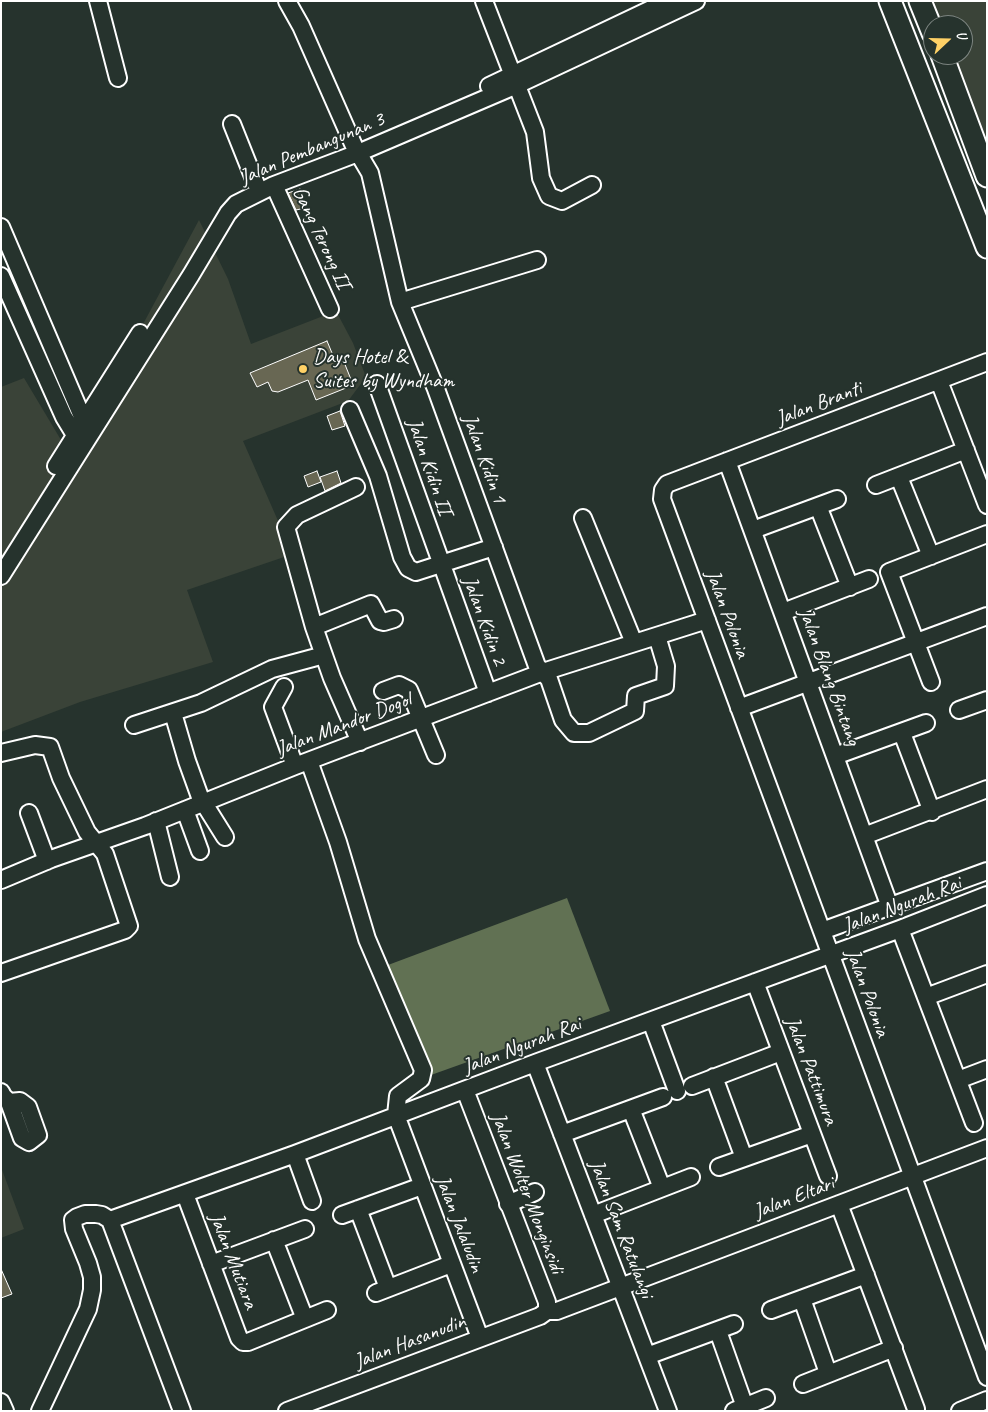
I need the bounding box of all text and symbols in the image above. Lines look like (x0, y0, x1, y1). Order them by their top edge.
north arrow (923, 15, 973, 65)
text: U (952, 29, 971, 41)
street label: Jalan Pembangunan 3 (236, 107, 388, 191)
street label: Gang Terong II (286, 183, 356, 293)
place label: Days Hotel & Suites by Wyndham (313, 344, 454, 394)
marker: Days Hotel & Suites by Wyndham (297, 363, 309, 375)
street label: Jalan Branti (773, 376, 865, 432)
street label: Jalan Kidin 1 (456, 411, 512, 507)
street label: Jalan Kidin II (401, 415, 457, 519)
street label: Jalan Polonia (699, 566, 755, 662)
street label: Jalan Kidin 2 (456, 573, 512, 669)
street label: Jalan Blang Bintang (792, 605, 866, 749)
street label: Jalan Mandor Dogol (273, 688, 415, 762)
street label: Jalan Ngurah Rai (839, 871, 965, 939)
street label: Jalan Polonia (839, 945, 895, 1041)
street label: Jalan Ngurah Rai (459, 1012, 585, 1080)
street label: Jalan Pattimura (779, 1013, 843, 1129)
street label: Jalan Wolter Monginsidi (485, 1109, 569, 1277)
street label: Jalan Sam Ratulangi (583, 1156, 659, 1302)
street label: Jalan Eltari (750, 1171, 838, 1225)
street label: Jalan Jalaludin (429, 1172, 489, 1276)
street label: Jalan Mutiara (203, 1209, 263, 1313)
street label: Jalan Hasanudin (351, 1309, 469, 1375)

